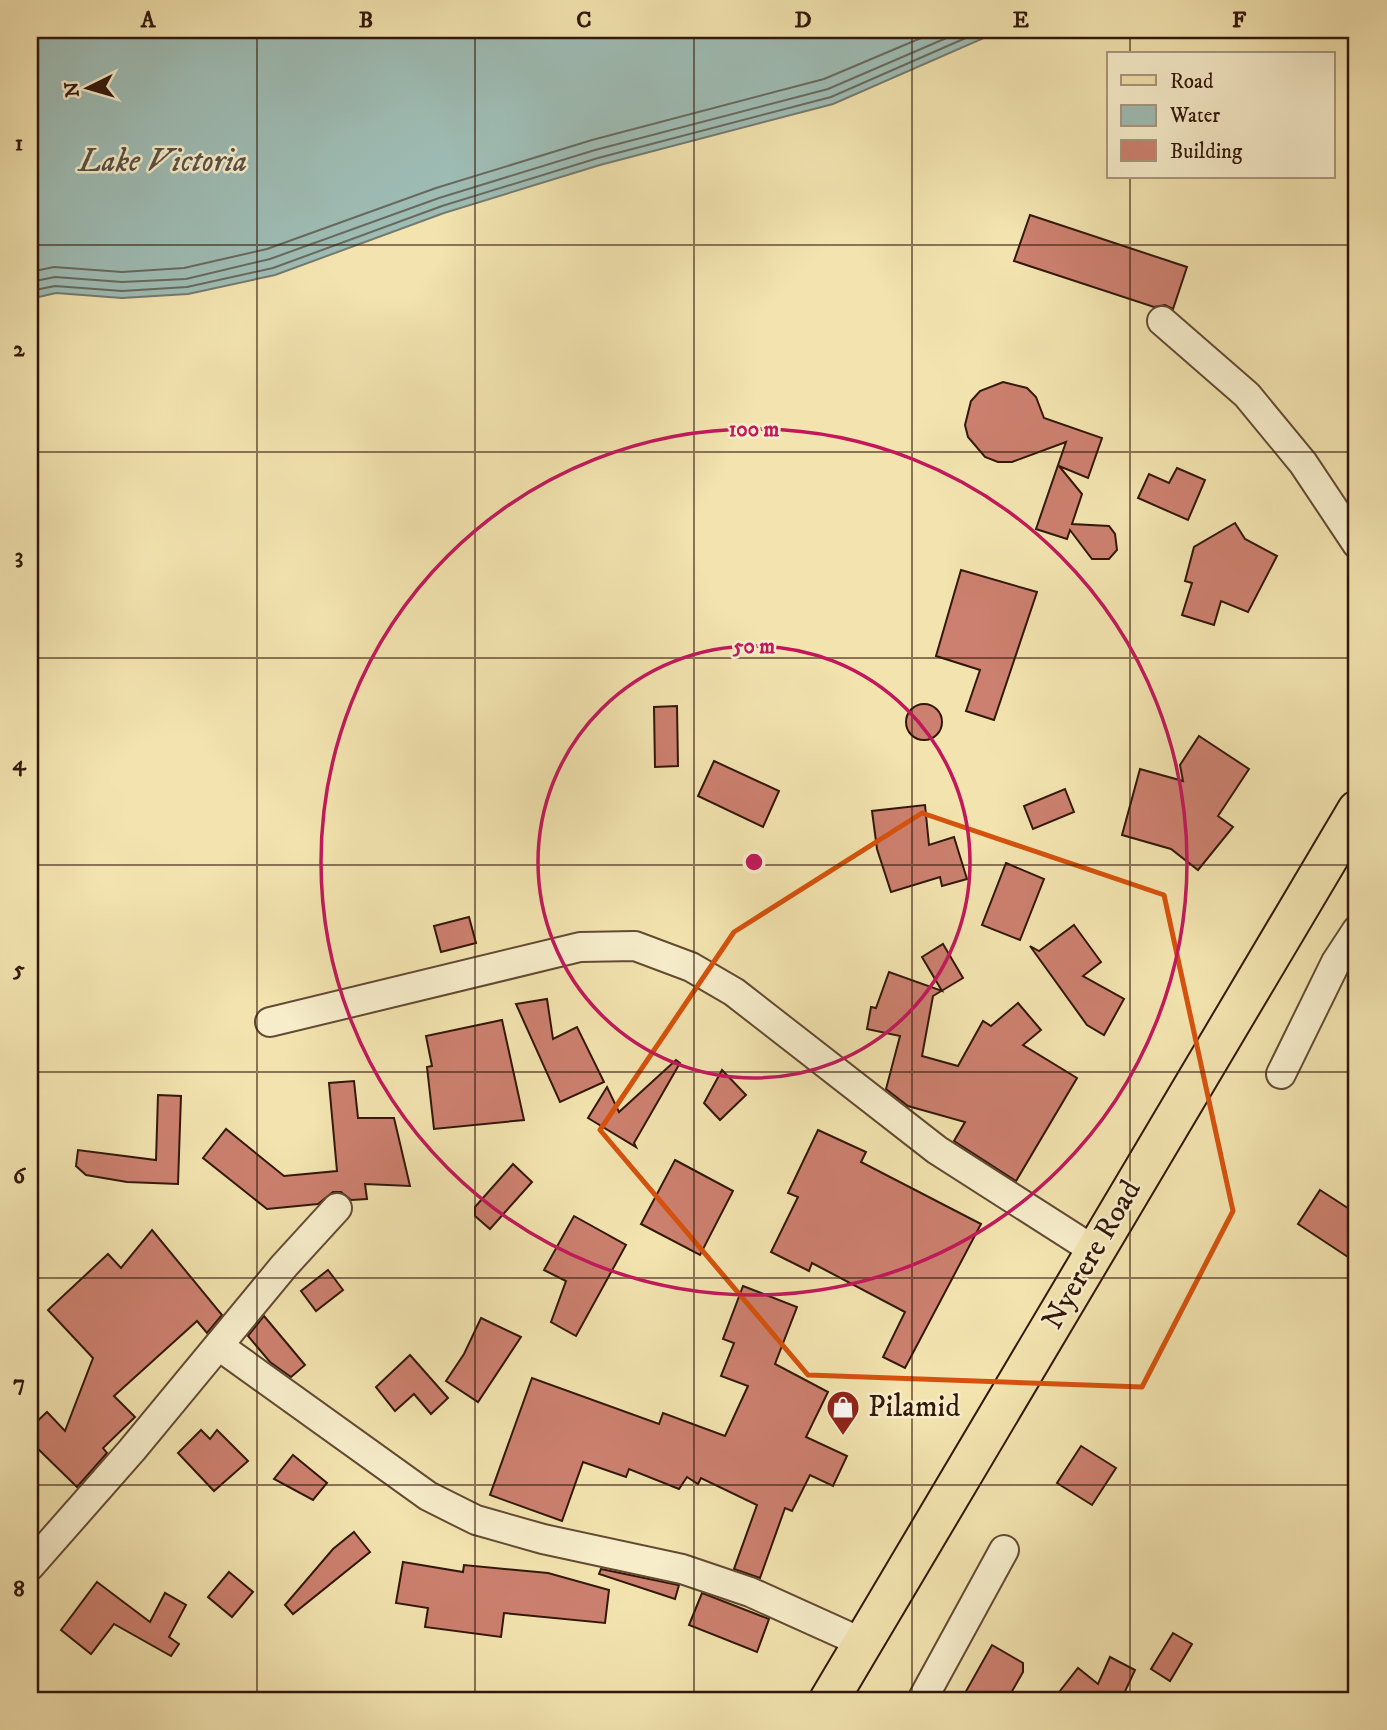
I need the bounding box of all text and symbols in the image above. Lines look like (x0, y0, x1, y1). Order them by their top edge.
text: A (140, 6, 157, 35)
text: B (359, 6, 373, 35)
text: C (576, 6, 592, 35)
text: D (794, 6, 812, 35)
text: E (1013, 6, 1029, 35)
text: F (1232, 6, 1247, 35)
north arrow (52, 52, 122, 122)
legend (1107, 52, 1334, 178)
text: Road (1170, 69, 1214, 95)
text: N (60, 80, 85, 98)
text: Water (1169, 103, 1220, 129)
text: 1 (15, 129, 23, 158)
text: Building (1170, 139, 1243, 165)
water label: Lake Victoria (77, 142, 247, 182)
text: 2 (13, 335, 25, 364)
text: 100 m (729, 417, 779, 443)
text: 3 (15, 542, 23, 571)
text: 50 m (732, 634, 775, 660)
text: 4 (12, 749, 27, 778)
centre of rings (742, 850, 766, 874)
text: 5 (12, 955, 25, 984)
text: 6 (13, 1162, 27, 1191)
street label: Nyerere Road (1034, 1174, 1150, 1336)
text: 7 (13, 1369, 25, 1398)
shop icon: Pilamid (824, 1388, 862, 1437)
place label: Pilamid (868, 1389, 960, 1426)
text: 8 (13, 1575, 25, 1604)

